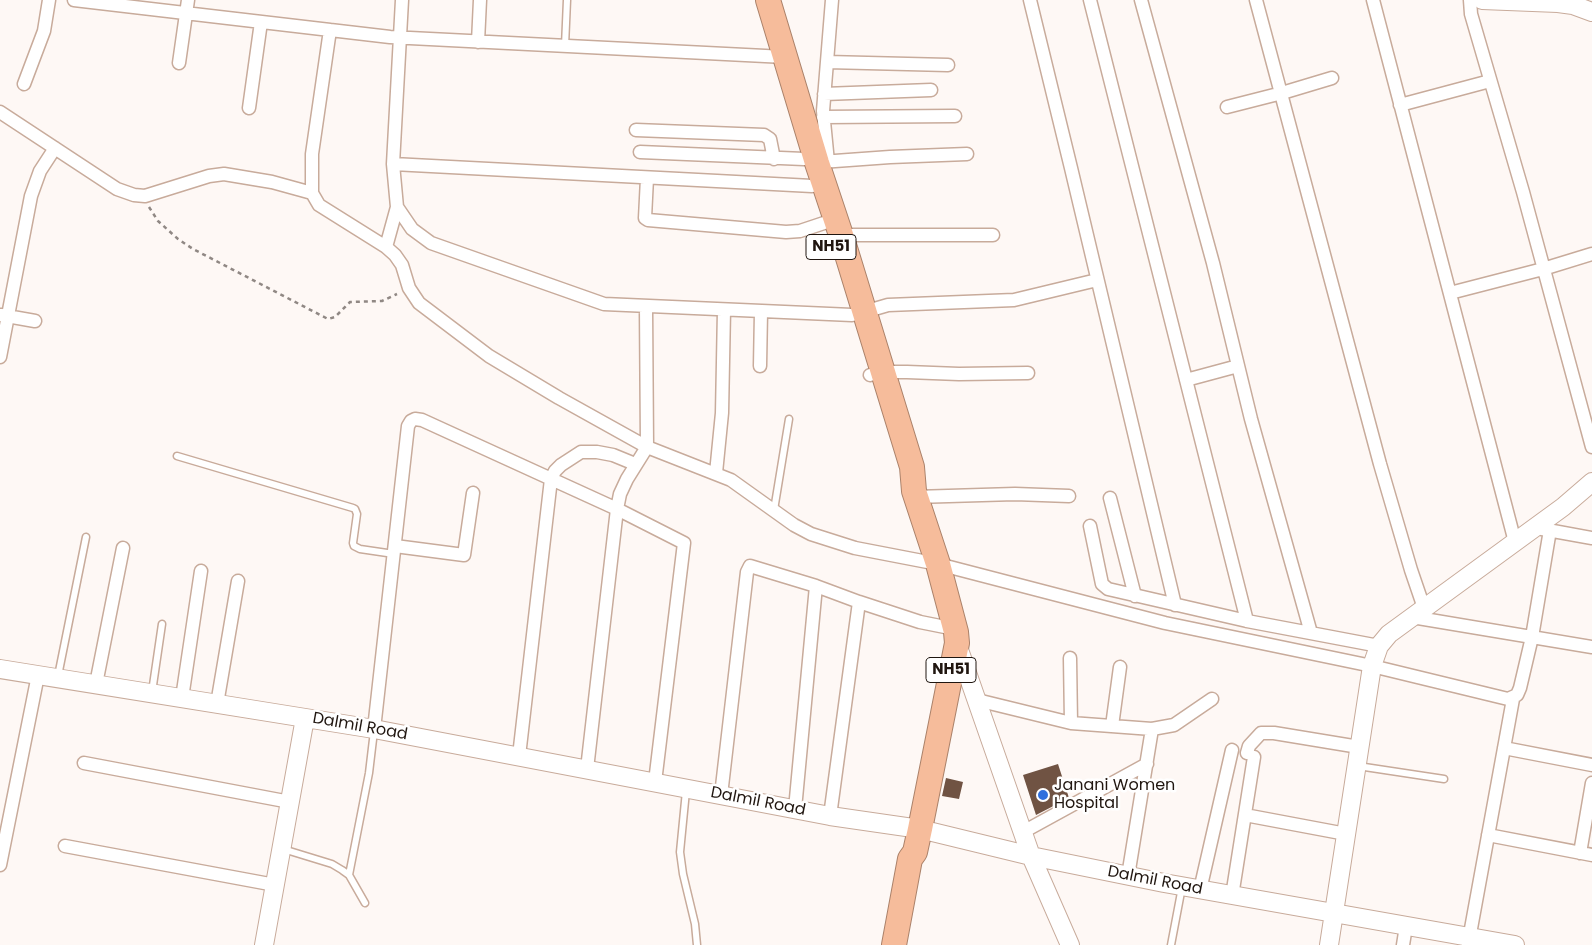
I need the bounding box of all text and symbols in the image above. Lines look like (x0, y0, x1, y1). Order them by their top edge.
road number: NH51 (806, 234, 856, 260)
road number: NH51 (926, 658, 976, 682)
street label: Dalmil Road (311, 709, 409, 745)
place label: Janani Women Hospital (1054, 776, 1175, 814)
street label: Dalmil Road (709, 783, 807, 821)
marker: Janani Women Hospital (1036, 788, 1050, 802)
street label: Dalmil Road (1106, 862, 1204, 900)

